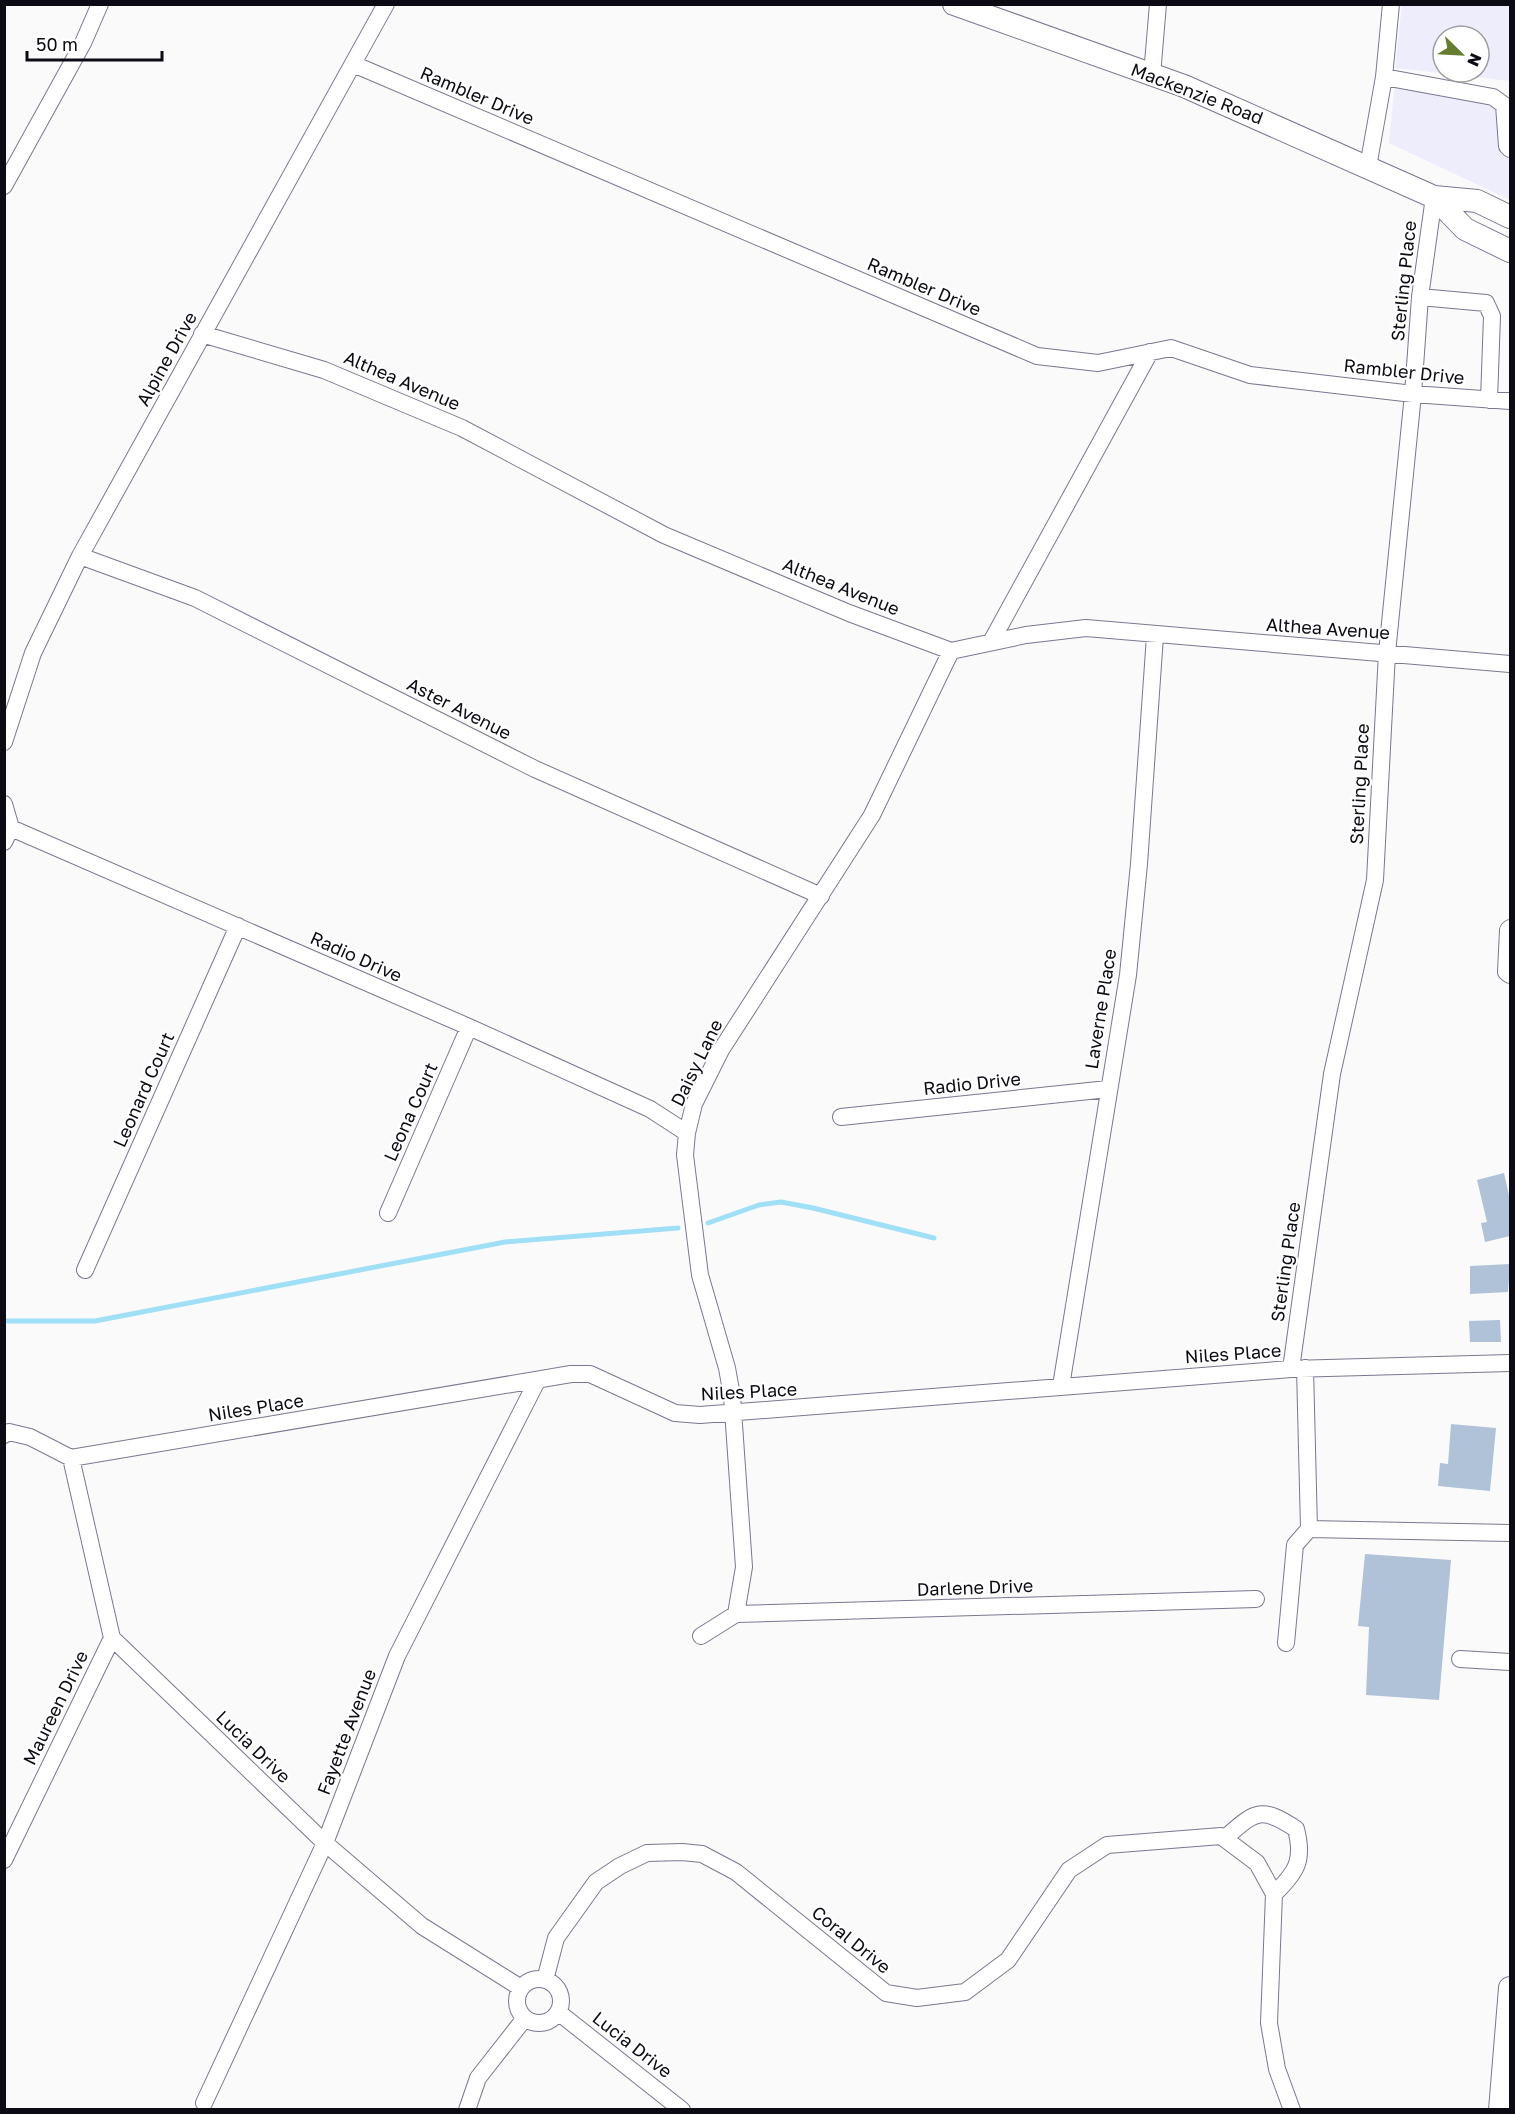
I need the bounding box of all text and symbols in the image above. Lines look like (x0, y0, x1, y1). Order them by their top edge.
scale bar (27, 24, 162, 62)
north arrow (1431, 24, 1491, 84)
text: 50 m (36, 33, 78, 55)
text: N (1463, 50, 1486, 70)
street label: Mackenzie Road (1128, 58, 1267, 128)
street label: Rambler Drive (417, 61, 538, 129)
street label: Sterling Place (1386, 220, 1420, 342)
street label: Rambler Drive (864, 252, 985, 320)
street label: Alpine Drive (131, 308, 201, 409)
street label: Althea Avenue (341, 346, 464, 414)
street label: Rambler Drive (1343, 354, 1466, 388)
street label: Althea Avenue (780, 553, 903, 620)
street label: Althea Avenue (1265, 613, 1391, 643)
street label: Aster Avenue (404, 672, 515, 744)
street label: Sterling Place (1345, 723, 1373, 845)
street label: Radio Drive (307, 926, 406, 986)
street label: Laverne Place (1080, 947, 1120, 1071)
street label: Daisy Lane (666, 1016, 727, 1110)
street label: Leonard Court (108, 1029, 178, 1150)
street label: Leona Court (379, 1059, 442, 1164)
street label: Radio Drive (922, 1067, 1022, 1099)
street label: Sterling Place (1266, 1200, 1304, 1323)
street label: Niles Place (1184, 1339, 1282, 1367)
street label: Niles Place (700, 1377, 798, 1405)
street label: Niles Place (206, 1389, 305, 1425)
street label: Darlene Drive (916, 1574, 1034, 1600)
street label: Maureen Drive (18, 1647, 92, 1768)
street label: Fayette Avenue (312, 1666, 380, 1798)
street label: Lucia Drive (212, 1705, 295, 1787)
street label: Coral Drive (808, 1901, 895, 1978)
street label: Lucia Drive (589, 2006, 677, 2082)

